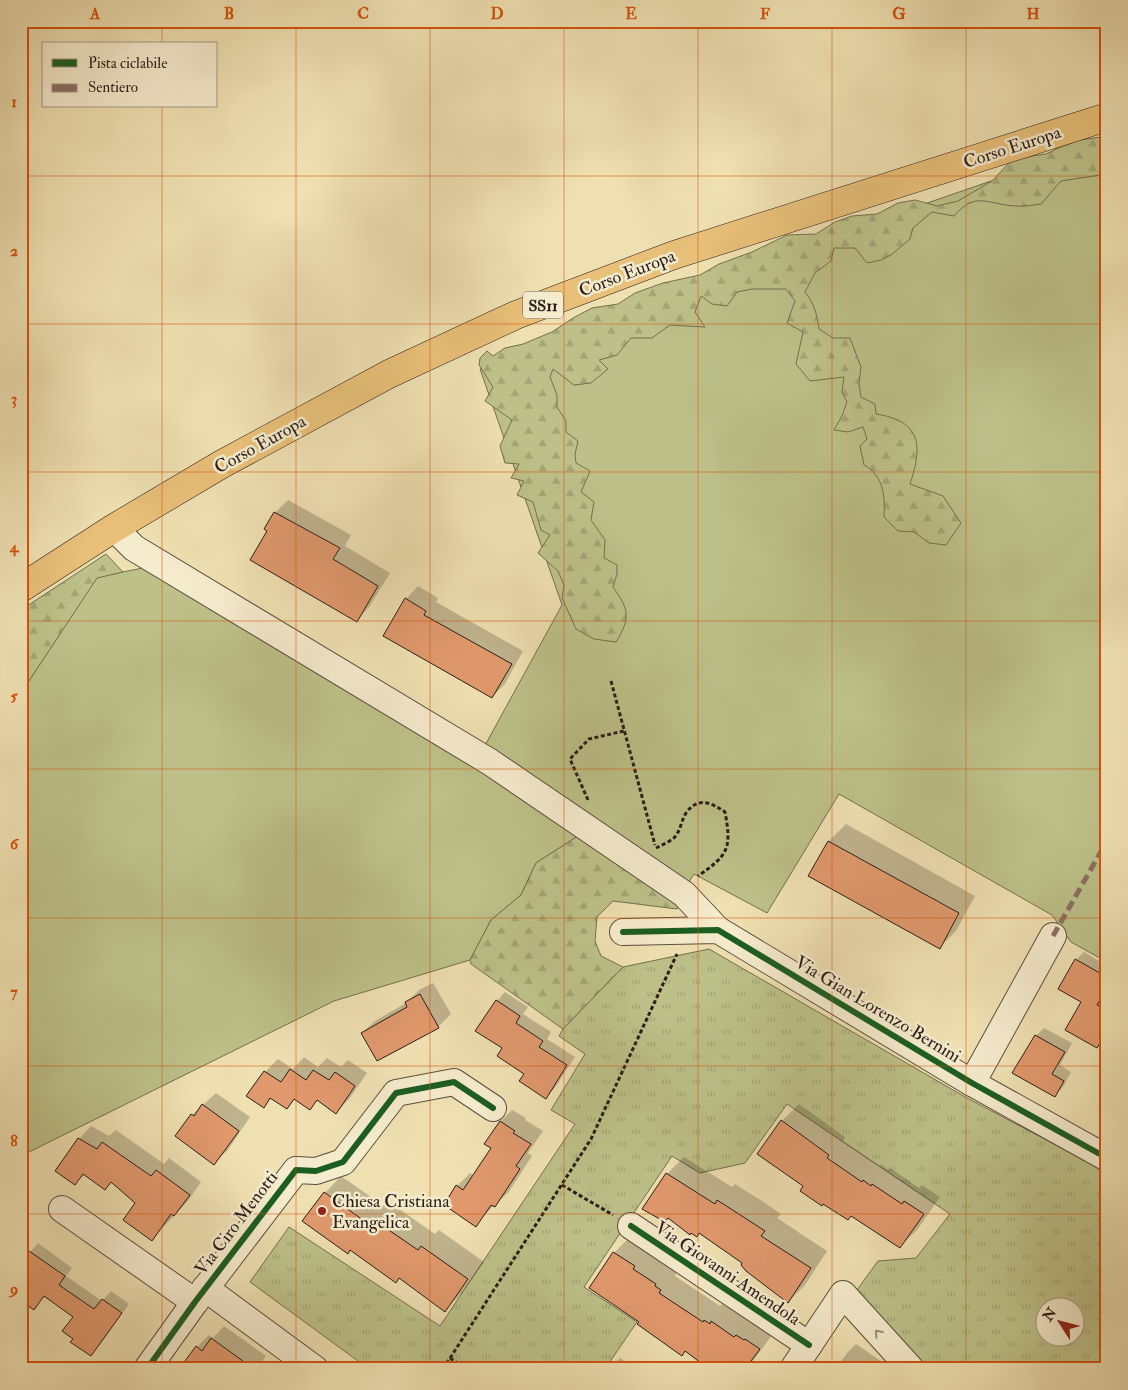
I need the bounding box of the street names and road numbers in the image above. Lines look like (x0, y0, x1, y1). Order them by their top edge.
street label: Corso Europa (960, 121, 1064, 174)
street label: Corso Europa (576, 244, 679, 302)
road number: SS11 (523, 292, 563, 318)
street label: Corso Europa (210, 410, 311, 479)
street label: Via Gian Lorenzo Bernini (791, 951, 965, 1068)
street label: Via Ciro Menotti (190, 1166, 283, 1280)
street label: Via Giovanni Amendola (651, 1216, 805, 1331)

